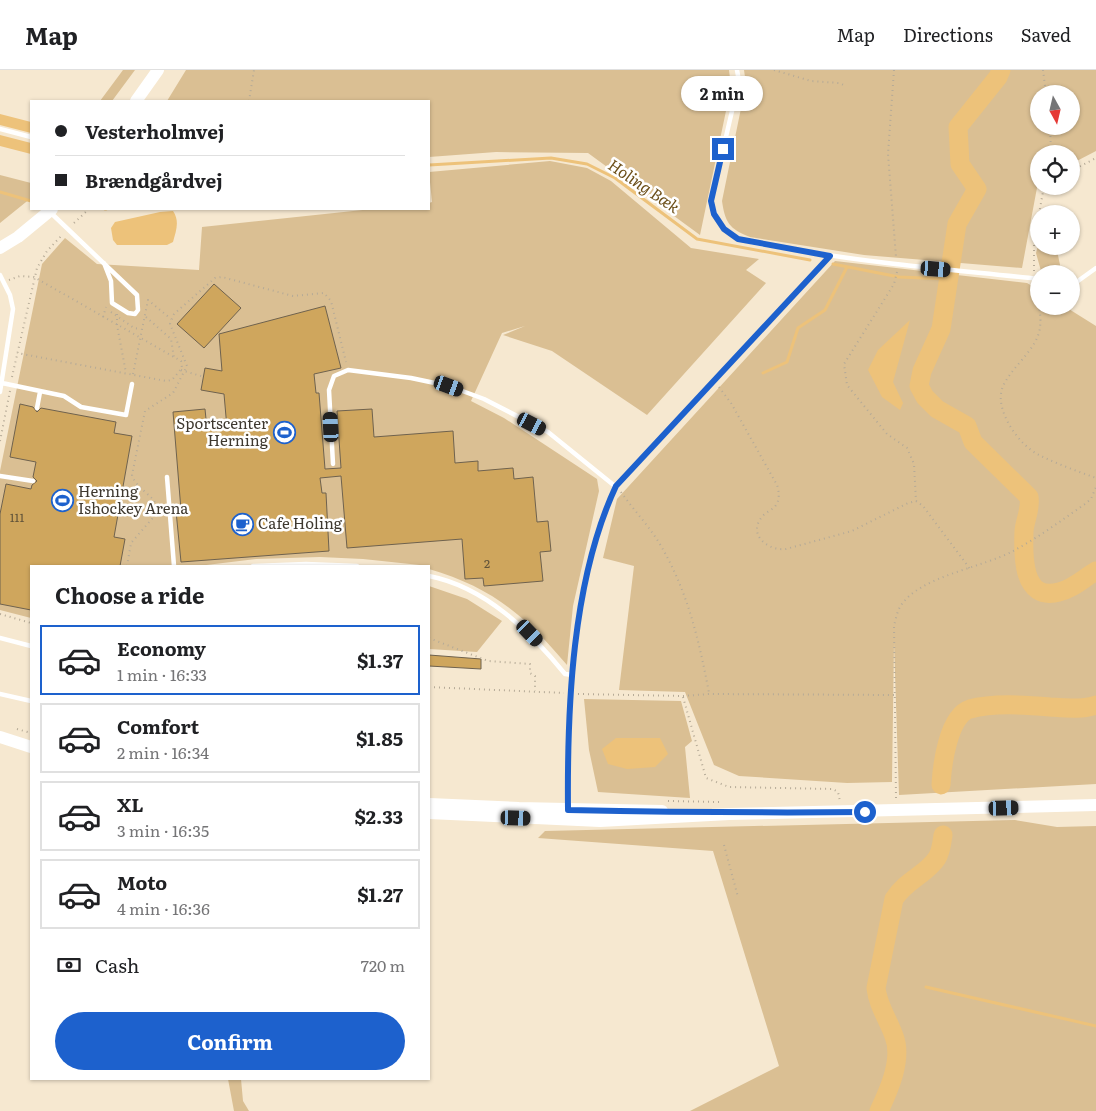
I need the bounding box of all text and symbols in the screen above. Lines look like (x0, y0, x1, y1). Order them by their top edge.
text: Map (25, 17, 78, 52)
text: Map (837, 21, 875, 48)
text: Directions (903, 21, 993, 48)
text: Saved (1021, 21, 1071, 48)
callout: 2 min (682, 77, 764, 112)
text: 2 min (700, 81, 744, 105)
north arrow (1030, 85, 1080, 135)
map controls (1030, 85, 1080, 315)
text: Vesterholmvej (85, 117, 224, 145)
route end (712, 138, 734, 160)
button: locate (1030, 145, 1080, 195)
water label: Holing Bæk (604, 152, 685, 218)
text: Brændgårdvej (85, 166, 223, 194)
button: + (1030, 205, 1080, 255)
car (920, 260, 951, 278)
button: − (1030, 265, 1080, 315)
car (432, 374, 465, 398)
place label: Sportscenter Herning (176, 411, 269, 451)
car (515, 411, 548, 437)
car (322, 412, 339, 442)
sports icon: Sportscenter Herning (272, 421, 296, 445)
place label: Herning Ishockey Arena (78, 479, 189, 519)
sports icon: Herning Ishockey Arena (50, 489, 74, 513)
house number: 111 (10, 508, 24, 526)
place label: Cafe Holing (258, 511, 343, 534)
cafe icon: Cafe Holing (230, 512, 254, 536)
house number: 2 (484, 554, 490, 572)
text: Choose a ride (55, 578, 204, 611)
car (514, 617, 545, 649)
text: Economy (117, 634, 206, 662)
icon: car (57, 638, 102, 683)
text: $1.37 (357, 646, 403, 674)
text: 1 min · 16:33 (117, 662, 207, 686)
text: Comfort (117, 712, 199, 740)
icon: car (57, 716, 102, 761)
text: $1.85 (356, 724, 403, 752)
text: 2 min · 16:34 (117, 740, 209, 764)
text: XL (117, 790, 144, 818)
icon: car (57, 794, 102, 839)
car (988, 800, 1019, 816)
route start (854, 801, 876, 823)
text: $2.33 (354, 802, 403, 830)
car (500, 810, 531, 826)
text: 3 min · 16:35 (117, 818, 209, 842)
text: Moto (117, 868, 167, 896)
icon: car (57, 872, 102, 917)
text: $1.27 (357, 880, 403, 908)
text: 4 min · 16:36 (117, 896, 210, 920)
icon: cash (55, 951, 83, 979)
text: Cash (95, 951, 139, 979)
text: 720 m (361, 953, 405, 977)
button: Confirm (55, 1012, 405, 1070)

